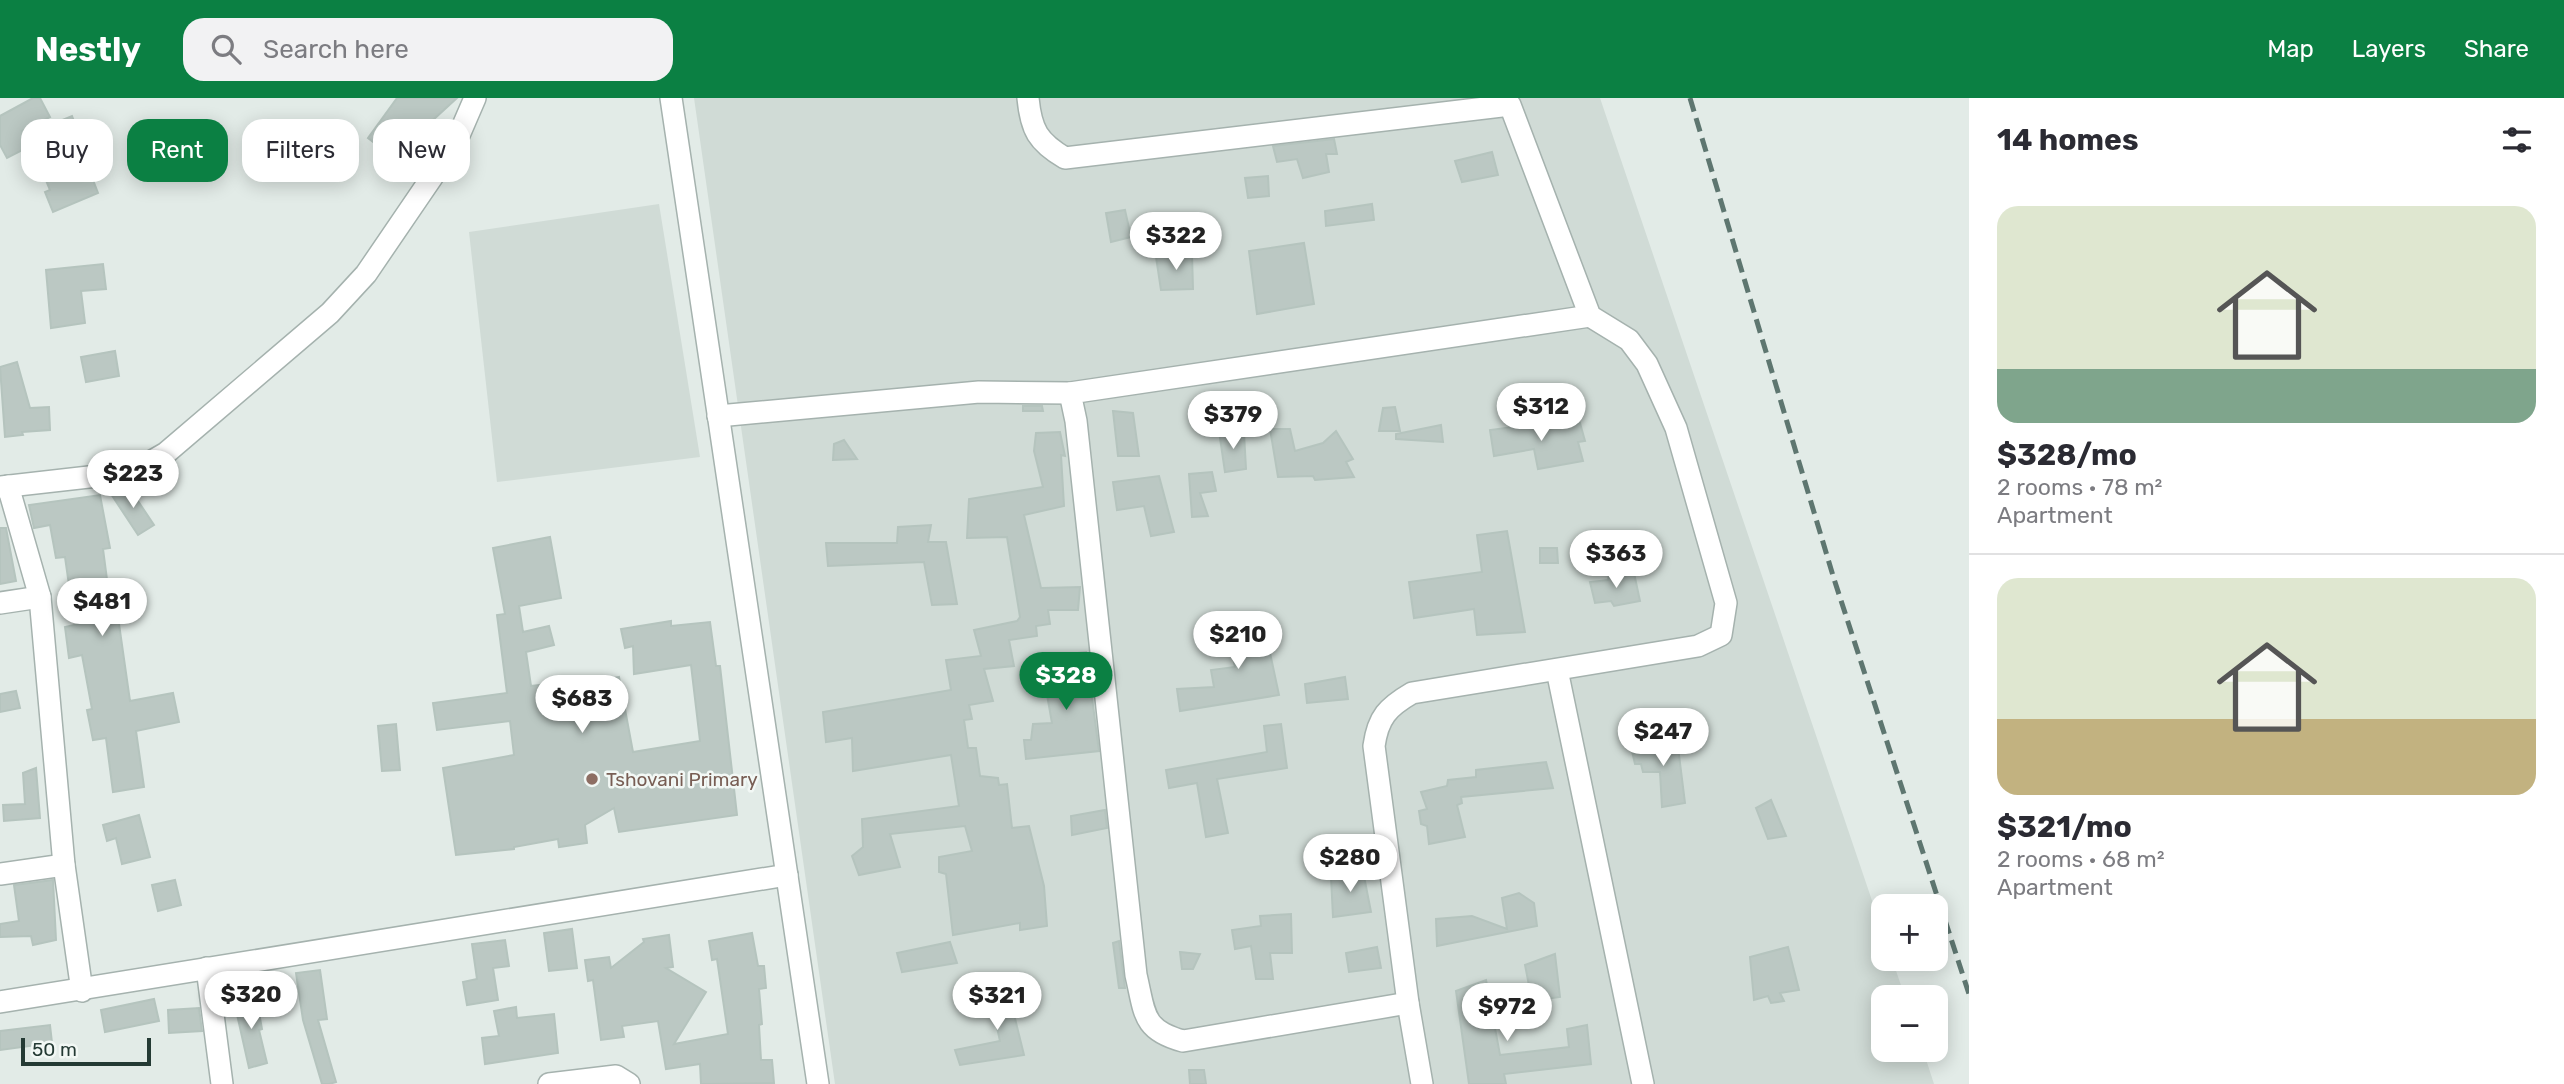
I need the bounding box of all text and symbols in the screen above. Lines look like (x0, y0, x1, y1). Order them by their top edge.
search box (183, 18, 673, 81)
text: Nestly (35, 30, 141, 69)
icon: search (207, 30, 245, 68)
text: Search here (263, 34, 409, 65)
text: Map (2267, 35, 2314, 63)
text: Layers (2352, 35, 2426, 63)
text: Share (2464, 35, 2529, 63)
chip: Buy (21, 119, 113, 182)
chip: Rent (127, 119, 228, 182)
chip: Filters (242, 119, 359, 182)
chip: New (373, 119, 470, 182)
icon: filters (2498, 121, 2536, 159)
text: 14 homes (1997, 122, 2139, 158)
pin: $322 (1135, 212, 1217, 272)
text: $322 (1146, 221, 1206, 249)
icon: home (2204, 252, 2330, 378)
pin: $312 (1500, 384, 1582, 443)
pin: $379 (1192, 392, 1274, 451)
text: $312 (1513, 392, 1569, 420)
text: $379 (1204, 400, 1262, 428)
text: $328/mo (1997, 437, 2137, 473)
pin: $223 (92, 450, 174, 510)
text: $223 (103, 459, 163, 487)
text: 2 rooms · 78 m² (1997, 473, 2162, 501)
text: Apartment (1997, 501, 2113, 529)
pin: $363 (1575, 531, 1657, 590)
text: $363 (1586, 539, 1646, 567)
pin: $481 (61, 578, 143, 638)
text: $481 (73, 587, 131, 615)
pin: $210 (1197, 612, 1279, 671)
text: $210 (1209, 620, 1267, 648)
icon: home (2204, 624, 2330, 750)
pin: $328 (1025, 652, 1107, 712)
text: $328 (1035, 661, 1097, 689)
pin: $683 (541, 676, 623, 735)
text: $683 (551, 684, 613, 712)
pin: $247 (1622, 708, 1704, 768)
text: $247 (1634, 717, 1692, 745)
place label: Tshovani Primary (606, 768, 758, 791)
marker: Tshovani Primary (584, 771, 600, 787)
text: $321/mo (1997, 809, 2132, 845)
pin: $280 (1309, 834, 1391, 894)
text: $280 (1319, 843, 1381, 871)
text: 2 rooms · 68 m² (1997, 845, 2165, 873)
text: Apartment (1997, 873, 2113, 901)
map controls (1871, 894, 1948, 1062)
button: + (1871, 894, 1948, 971)
pin: $320 (210, 972, 292, 1031)
pin: $321 (956, 972, 1038, 1032)
text: $320 (220, 980, 282, 1008)
text: $321 (969, 981, 1025, 1009)
pin: $972 (1466, 984, 1548, 1043)
button: − (1871, 985, 1948, 1062)
text: $972 (1478, 992, 1536, 1020)
scale bar (21, 1035, 150, 1067)
text: 50 m (32, 1038, 77, 1061)

